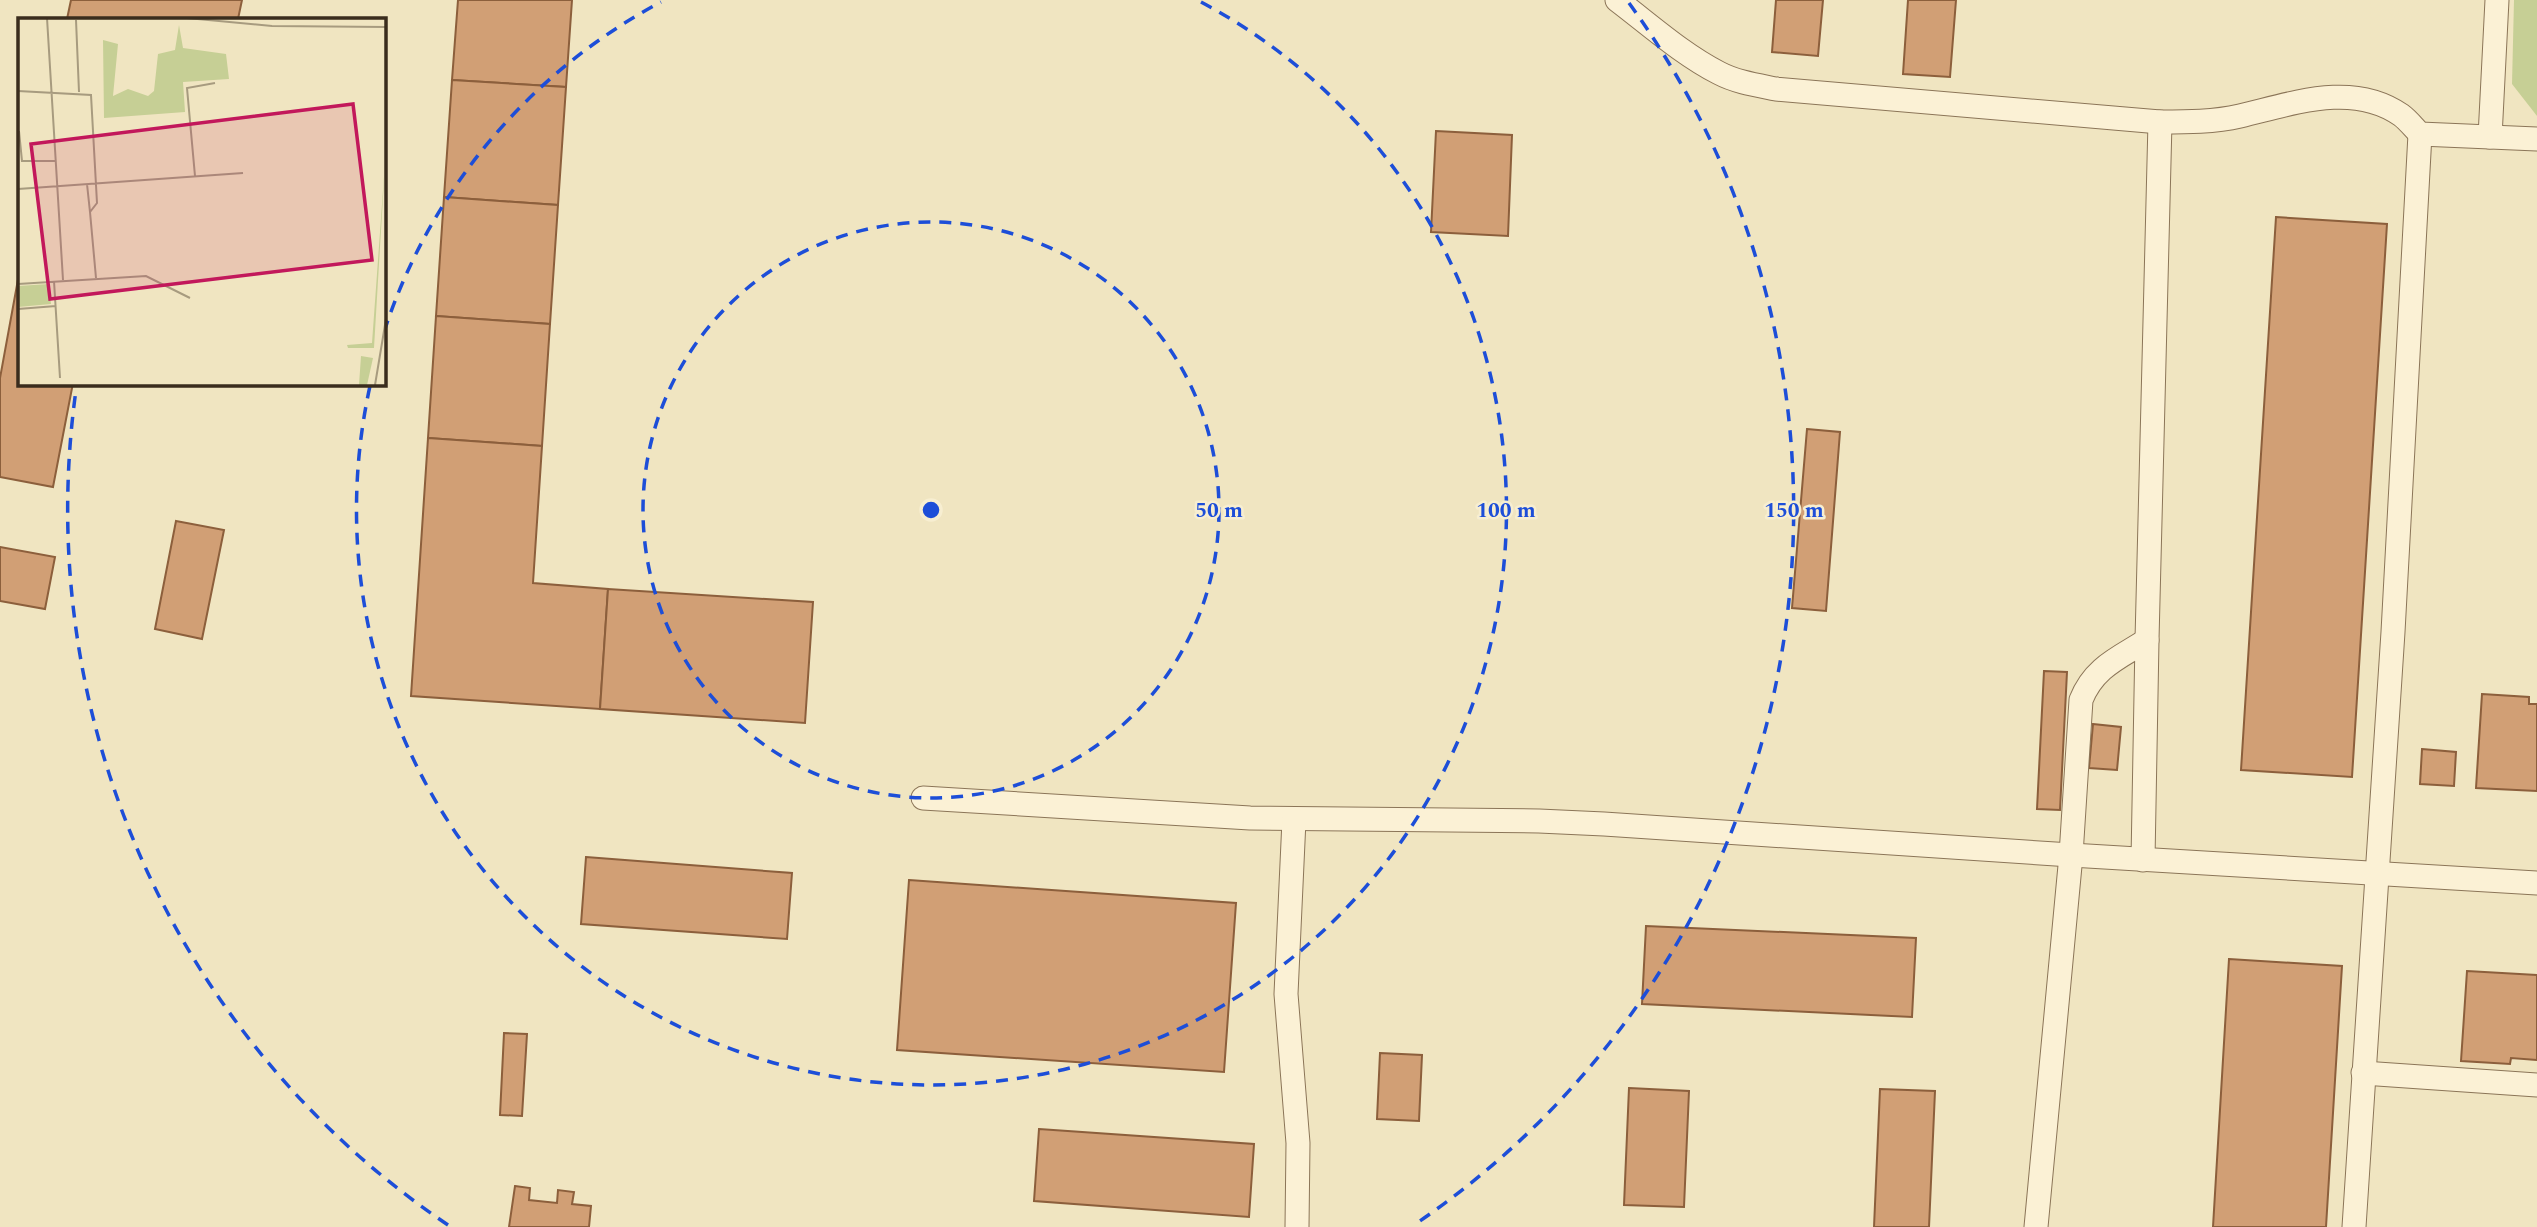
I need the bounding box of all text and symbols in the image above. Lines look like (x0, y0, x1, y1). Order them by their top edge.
inset map (18, 18, 385, 385)
text: 50 m (1195, 495, 1243, 527)
text: 100 m (1476, 495, 1536, 527)
text: 150 m (1764, 495, 1824, 527)
centre of rings (919, 498, 943, 522)

